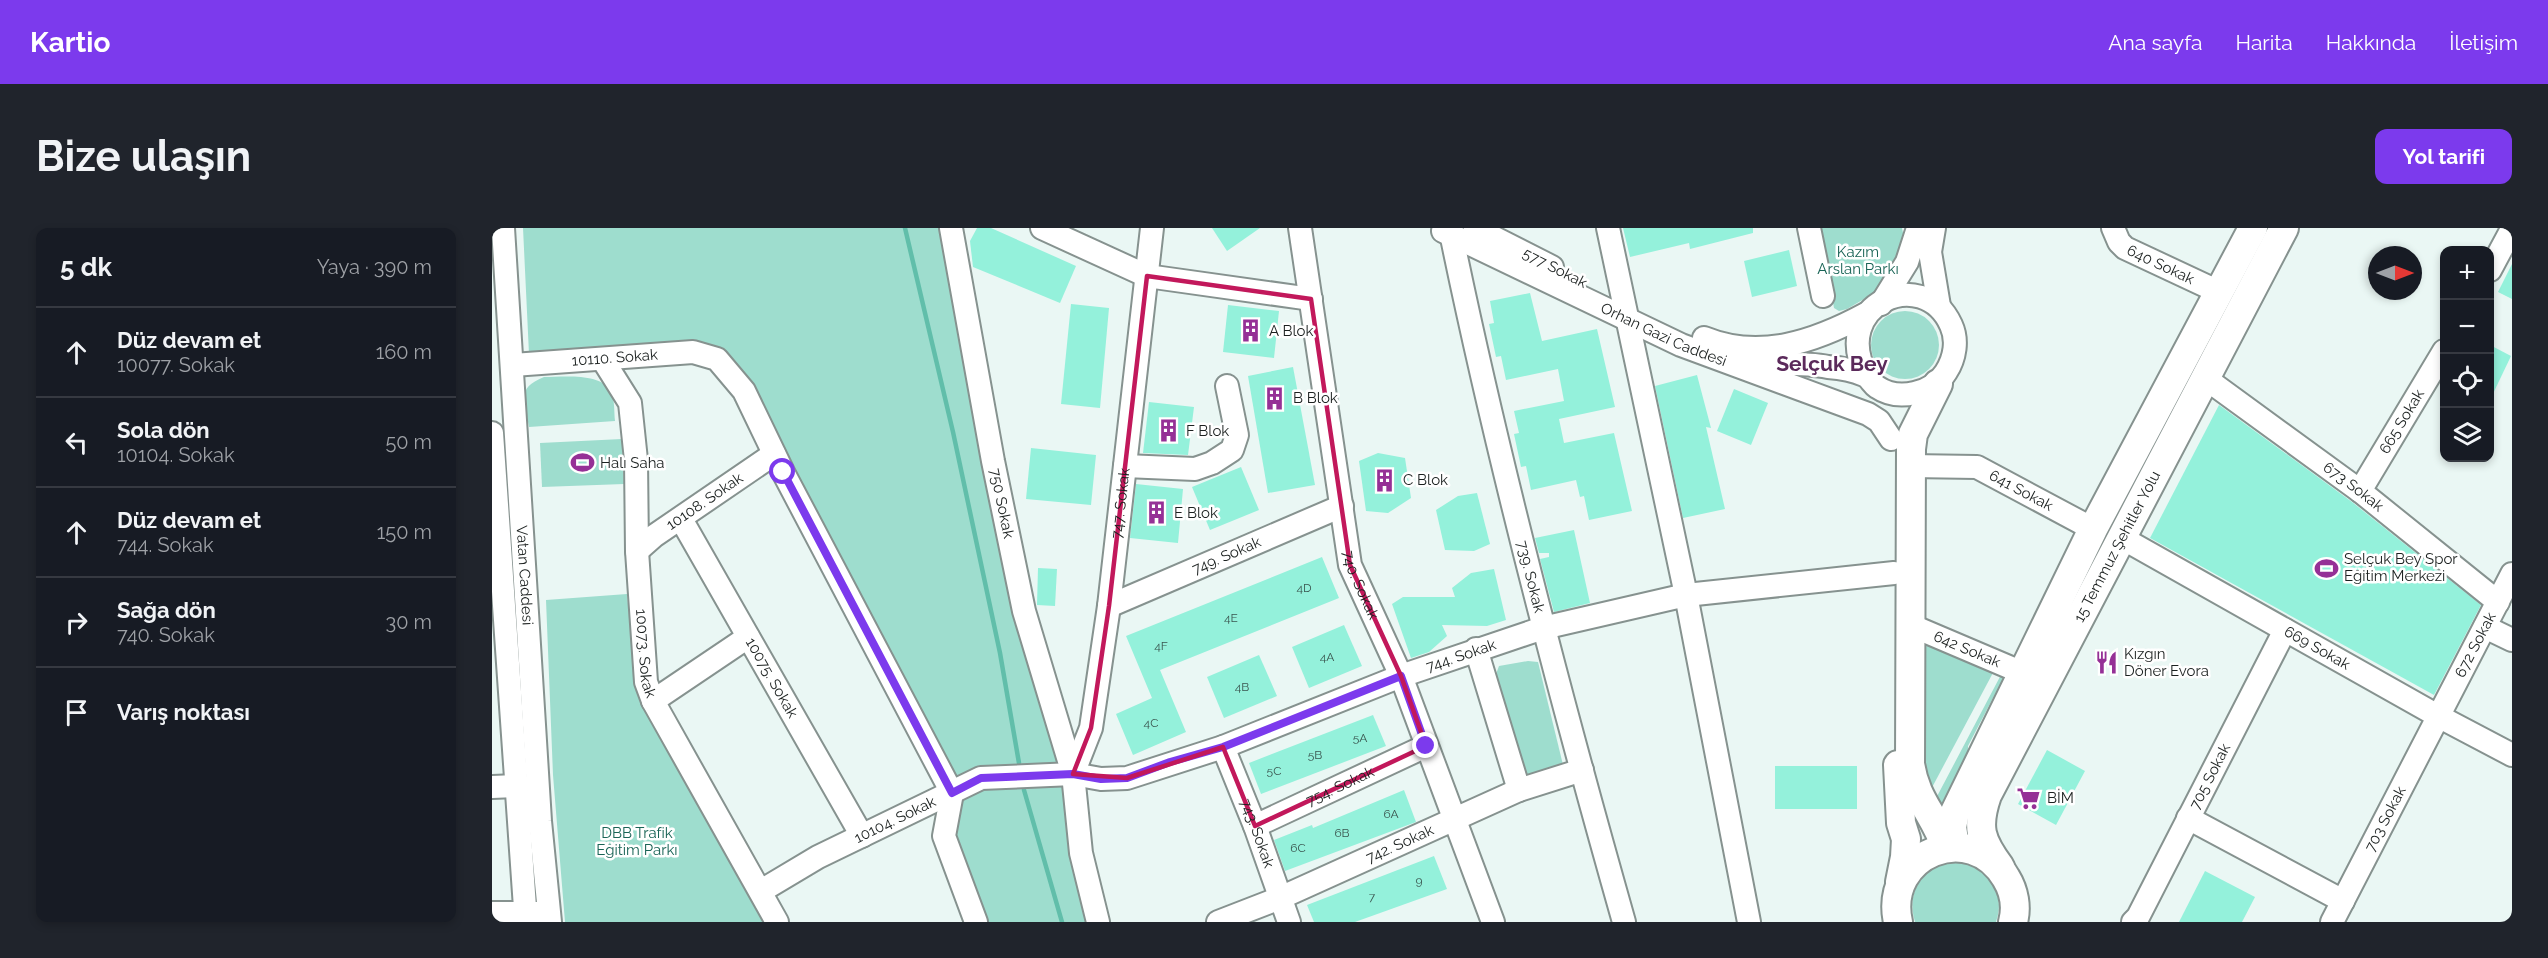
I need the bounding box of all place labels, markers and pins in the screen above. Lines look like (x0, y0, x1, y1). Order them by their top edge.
building icon: A Blok (1238, 318, 1264, 344)
place label: A Blok (1269, 322, 1313, 340)
building icon: B Blok (1262, 385, 1288, 411)
place label: B Blok (1293, 389, 1338, 407)
building icon: F Blok (1155, 418, 1181, 444)
place label: F Blok (1186, 422, 1229, 440)
sports icon: Halı Saha (569, 450, 595, 476)
place label: Halı Saha (600, 454, 665, 472)
building icon: C Blok (1372, 467, 1398, 493)
place label: C Blok (1403, 471, 1448, 489)
building icon: E Blok (1143, 500, 1169, 526)
place label: E Blok (1174, 504, 1218, 522)
place label: Selçuk Bey Spor Eğitim Merkezi (2344, 550, 2458, 585)
sports icon: Selçuk Bey Spor Eğitim Merkezi (2313, 555, 2339, 581)
place label: Kızgın Döner Evora (2124, 645, 2209, 680)
restaurant icon: Kızgın Döner Evora (2093, 650, 2119, 676)
supermarket icon: BİM (2016, 785, 2042, 811)
place label: BİM (2047, 788, 2074, 807)

